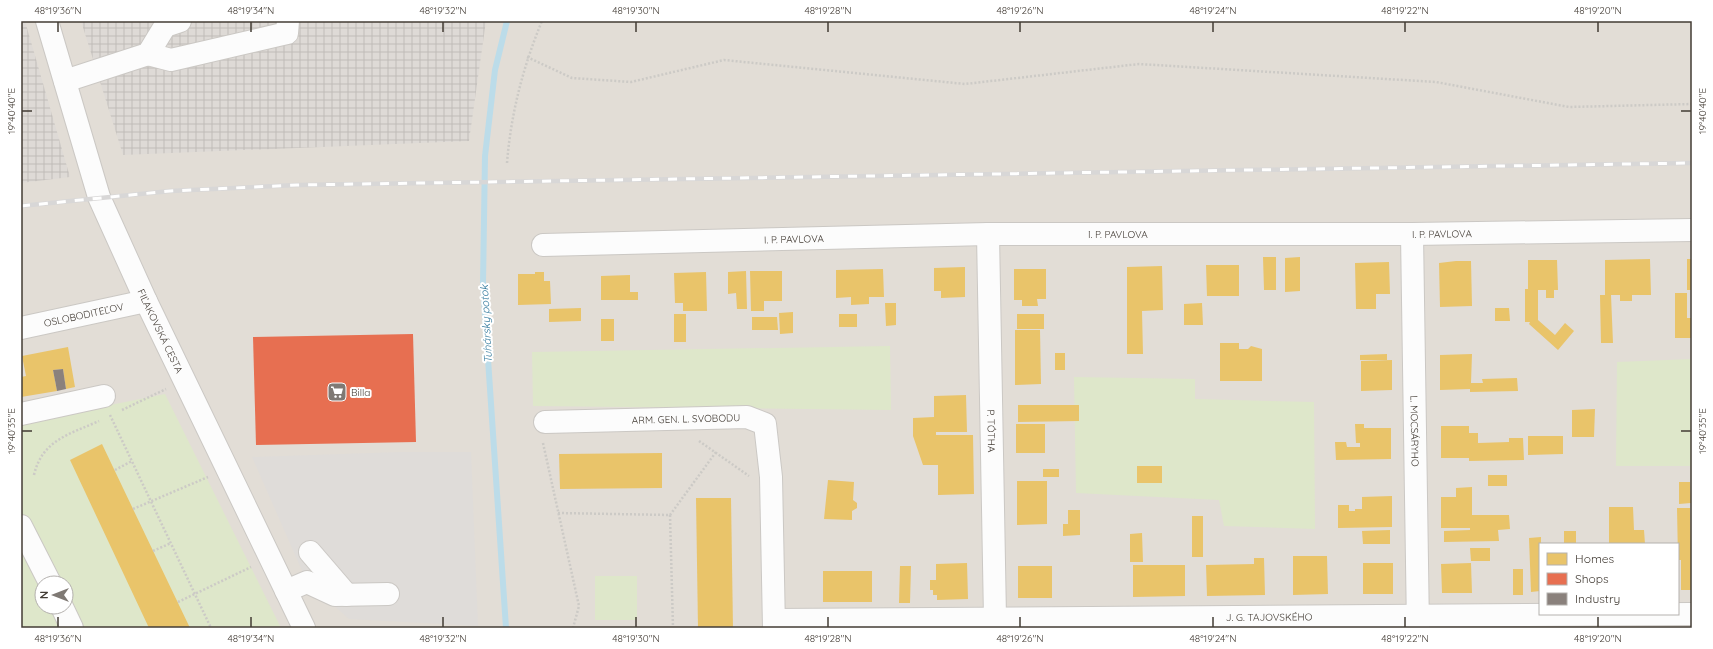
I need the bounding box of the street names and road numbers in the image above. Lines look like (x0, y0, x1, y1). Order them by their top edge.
street label: I. P. PAVLOVA (1412, 227, 1472, 241)
street label: I. P. PAVLOVA (1088, 228, 1148, 241)
street label: I. P. PAVLOVA (764, 232, 825, 246)
street label: FIĽAKOVSKÁ CESTA (135, 287, 187, 376)
street label: OSLOBODITEĽOV (42, 299, 125, 329)
street label: L. MOCSÁRYHO (1408, 395, 1422, 467)
street label: P. TÓTHA (985, 409, 998, 453)
street label: ARM. GEN. L. SVOBODU (631, 411, 740, 426)
street label: J. G. TAJOVSKÉHO (1226, 610, 1313, 624)

